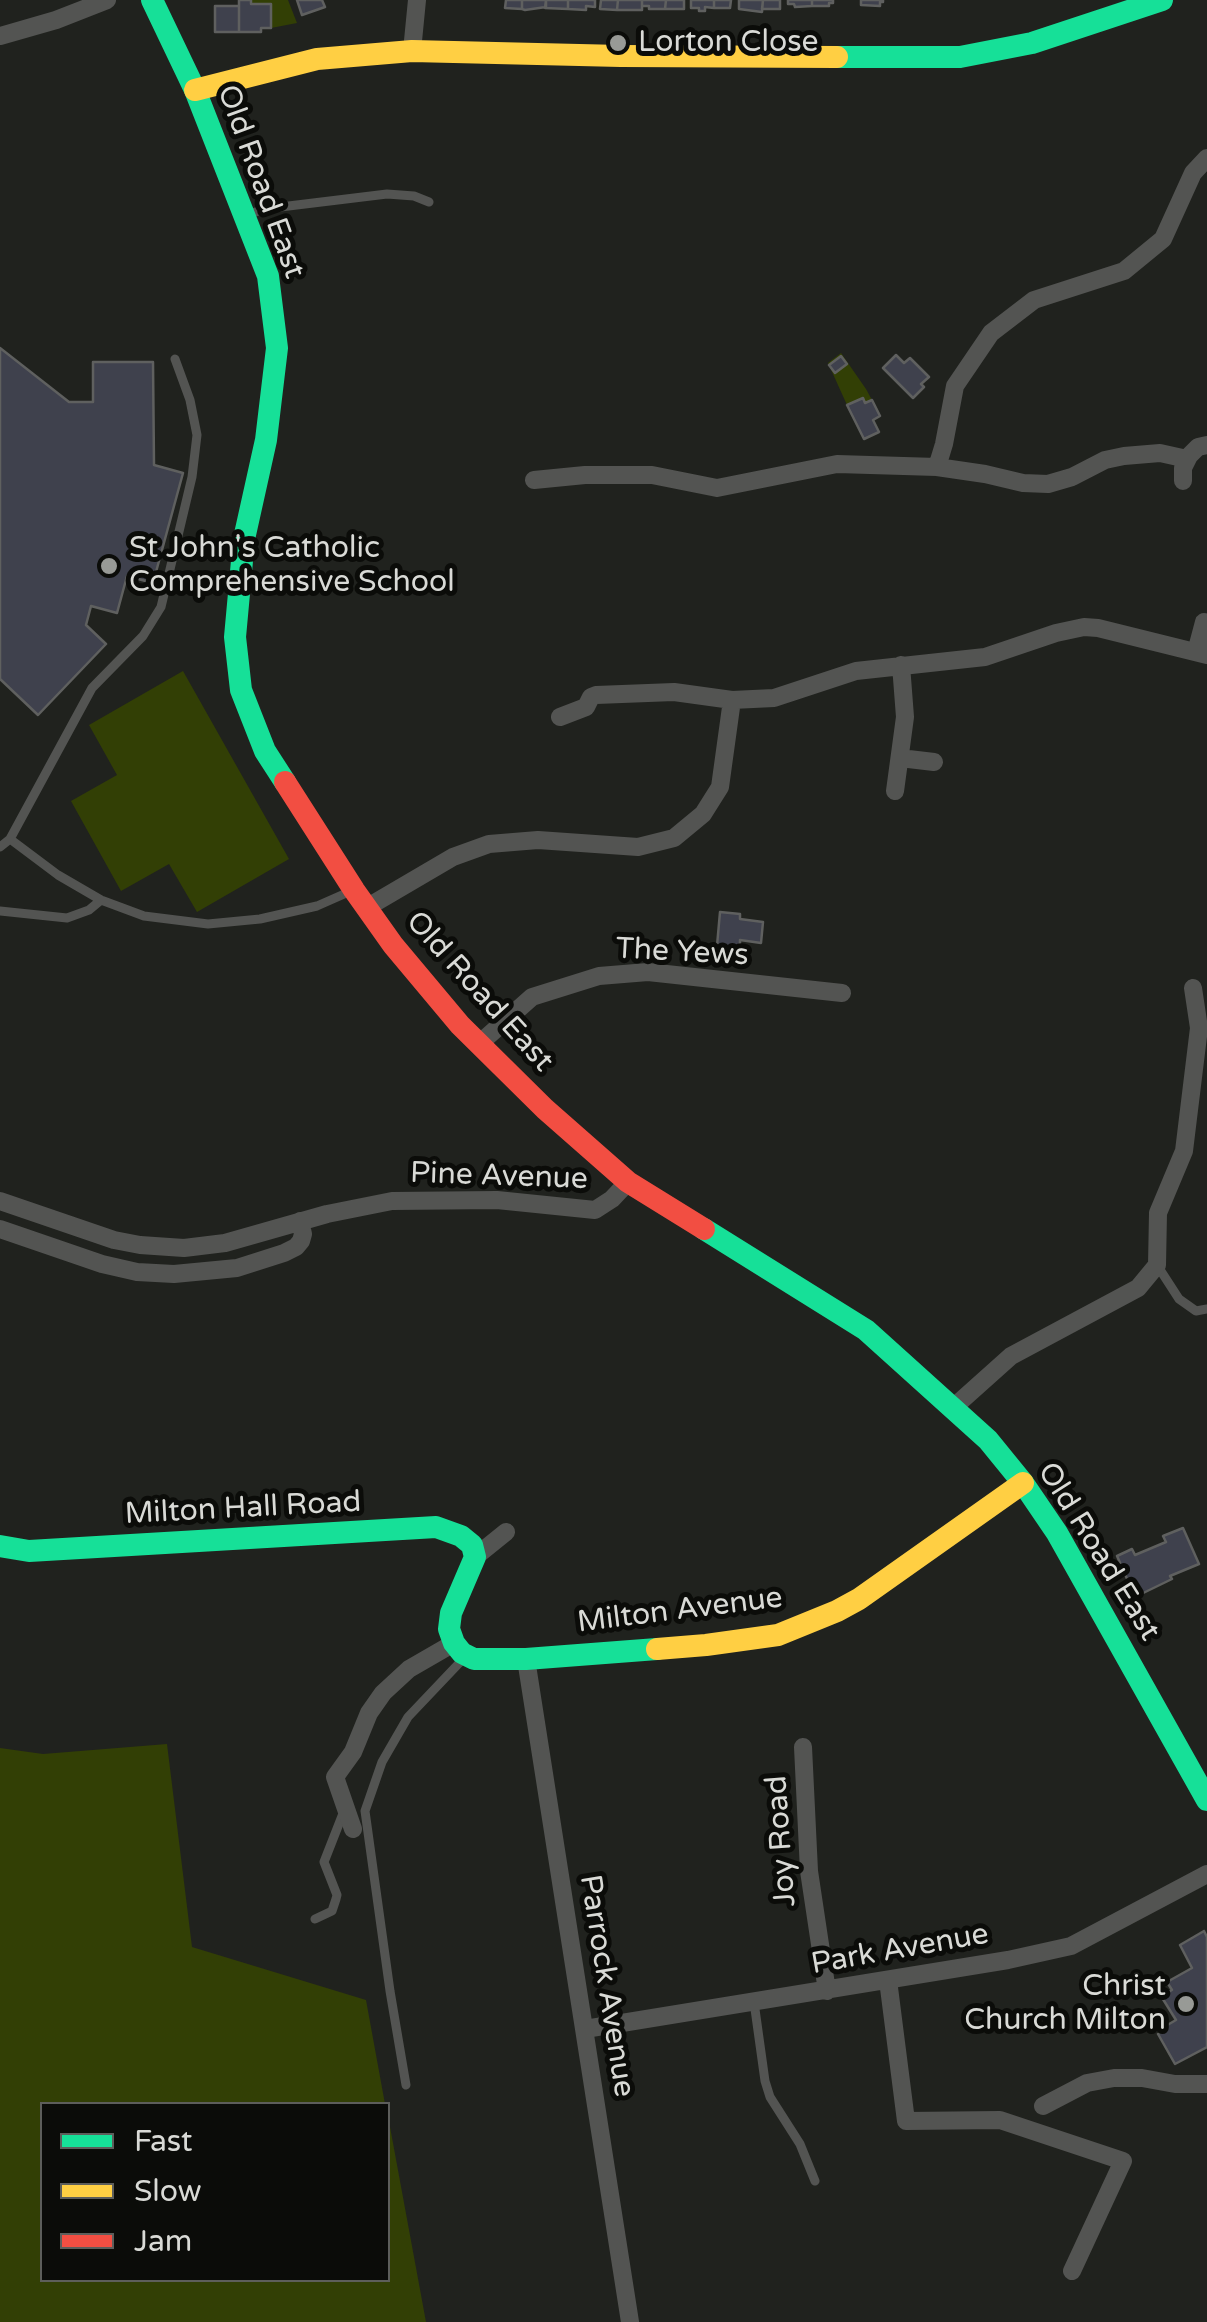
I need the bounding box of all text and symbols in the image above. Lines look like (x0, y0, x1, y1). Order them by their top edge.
place label: Lorton Close (638, 25, 819, 61)
marker: Lorton Close (607, 32, 629, 54)
street label: Old Road East (208, 80, 312, 284)
place label: St John's Catholic Comprehensive School (129, 531, 455, 602)
marker: St John's Catholic Comprehensive School (98, 555, 120, 577)
street label: Old Road East (398, 905, 560, 1079)
street label: The Yews (615, 932, 749, 974)
street label: Pine Avenue (410, 1156, 588, 1198)
street label: Old Road East (1029, 1456, 1167, 1648)
street label: Milton Hall Road (124, 1485, 362, 1533)
street label: Milton Avenue (575, 1581, 785, 1641)
street label: Joy Road (759, 1774, 805, 1908)
street label: Parrock Avenue (571, 1872, 641, 2100)
street label: Park Avenue (809, 1917, 991, 1983)
place label: Christ Church Milton (964, 1969, 1166, 2040)
marker: Christ Church Milton (1175, 1993, 1197, 2015)
legend (40, 2102, 390, 2282)
text: Fast (134, 2123, 193, 2160)
text: Slow (134, 2173, 202, 2210)
text: Jam (134, 2223, 192, 2260)

